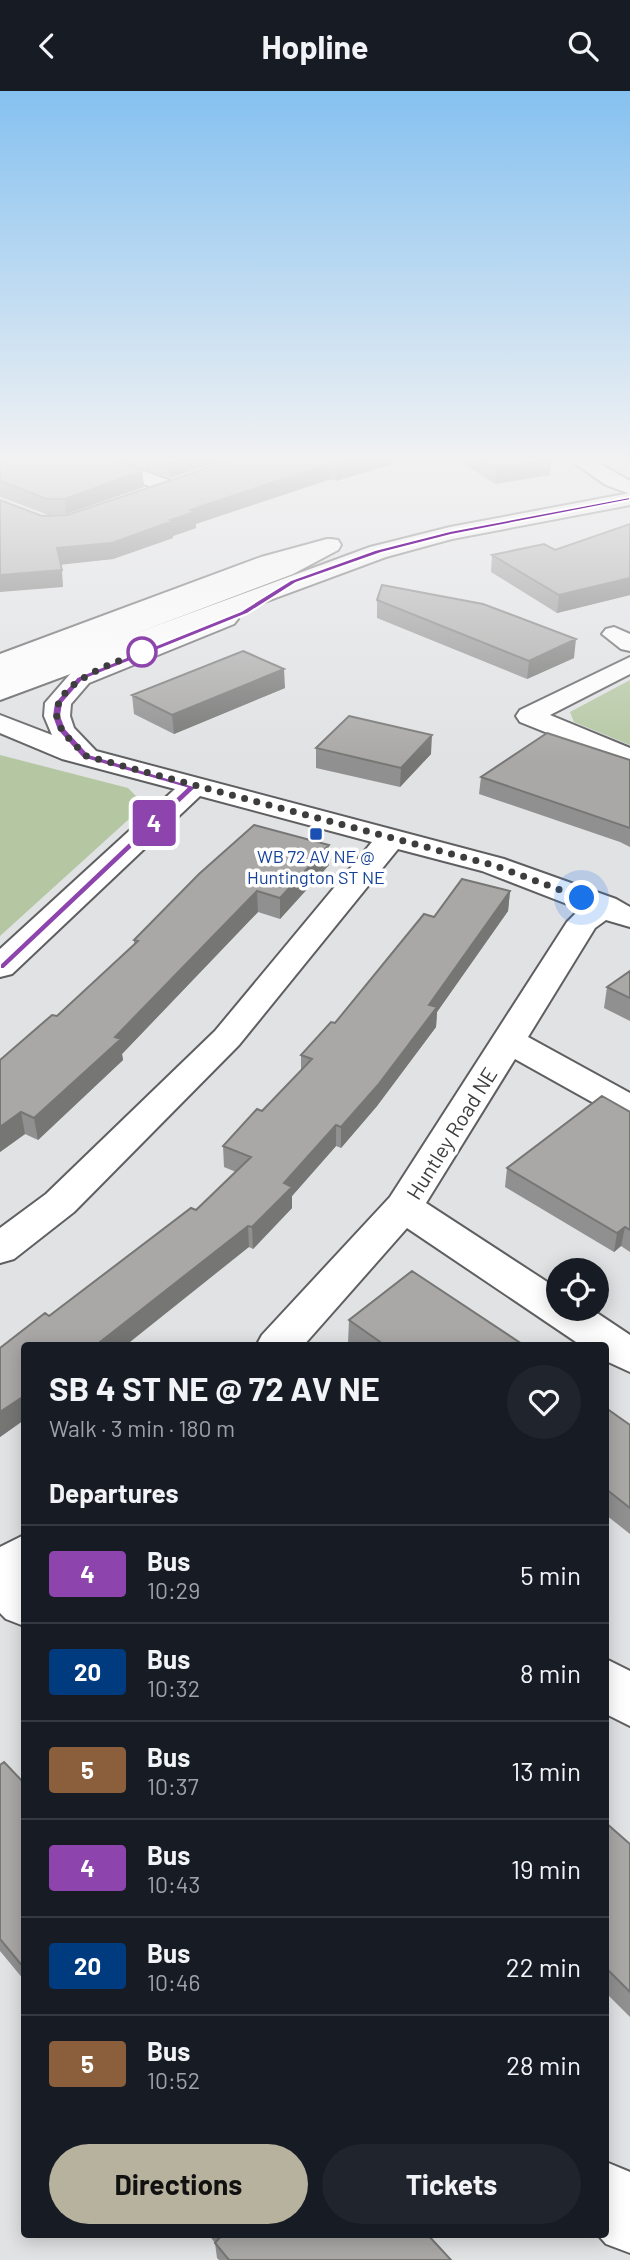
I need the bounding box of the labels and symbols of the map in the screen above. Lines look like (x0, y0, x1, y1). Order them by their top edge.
unlabelled marker (127, 637, 157, 667)
line badge: 4 (131, 800, 177, 846)
marker: WB 72 AV NE @ Huntington ST NE (308, 826, 324, 842)
place label: WB 72 AV NE @ Huntington ST NE (247, 845, 385, 888)
your location (564, 880, 599, 915)
street label: Huntley Road NE (400, 1062, 502, 1204)

